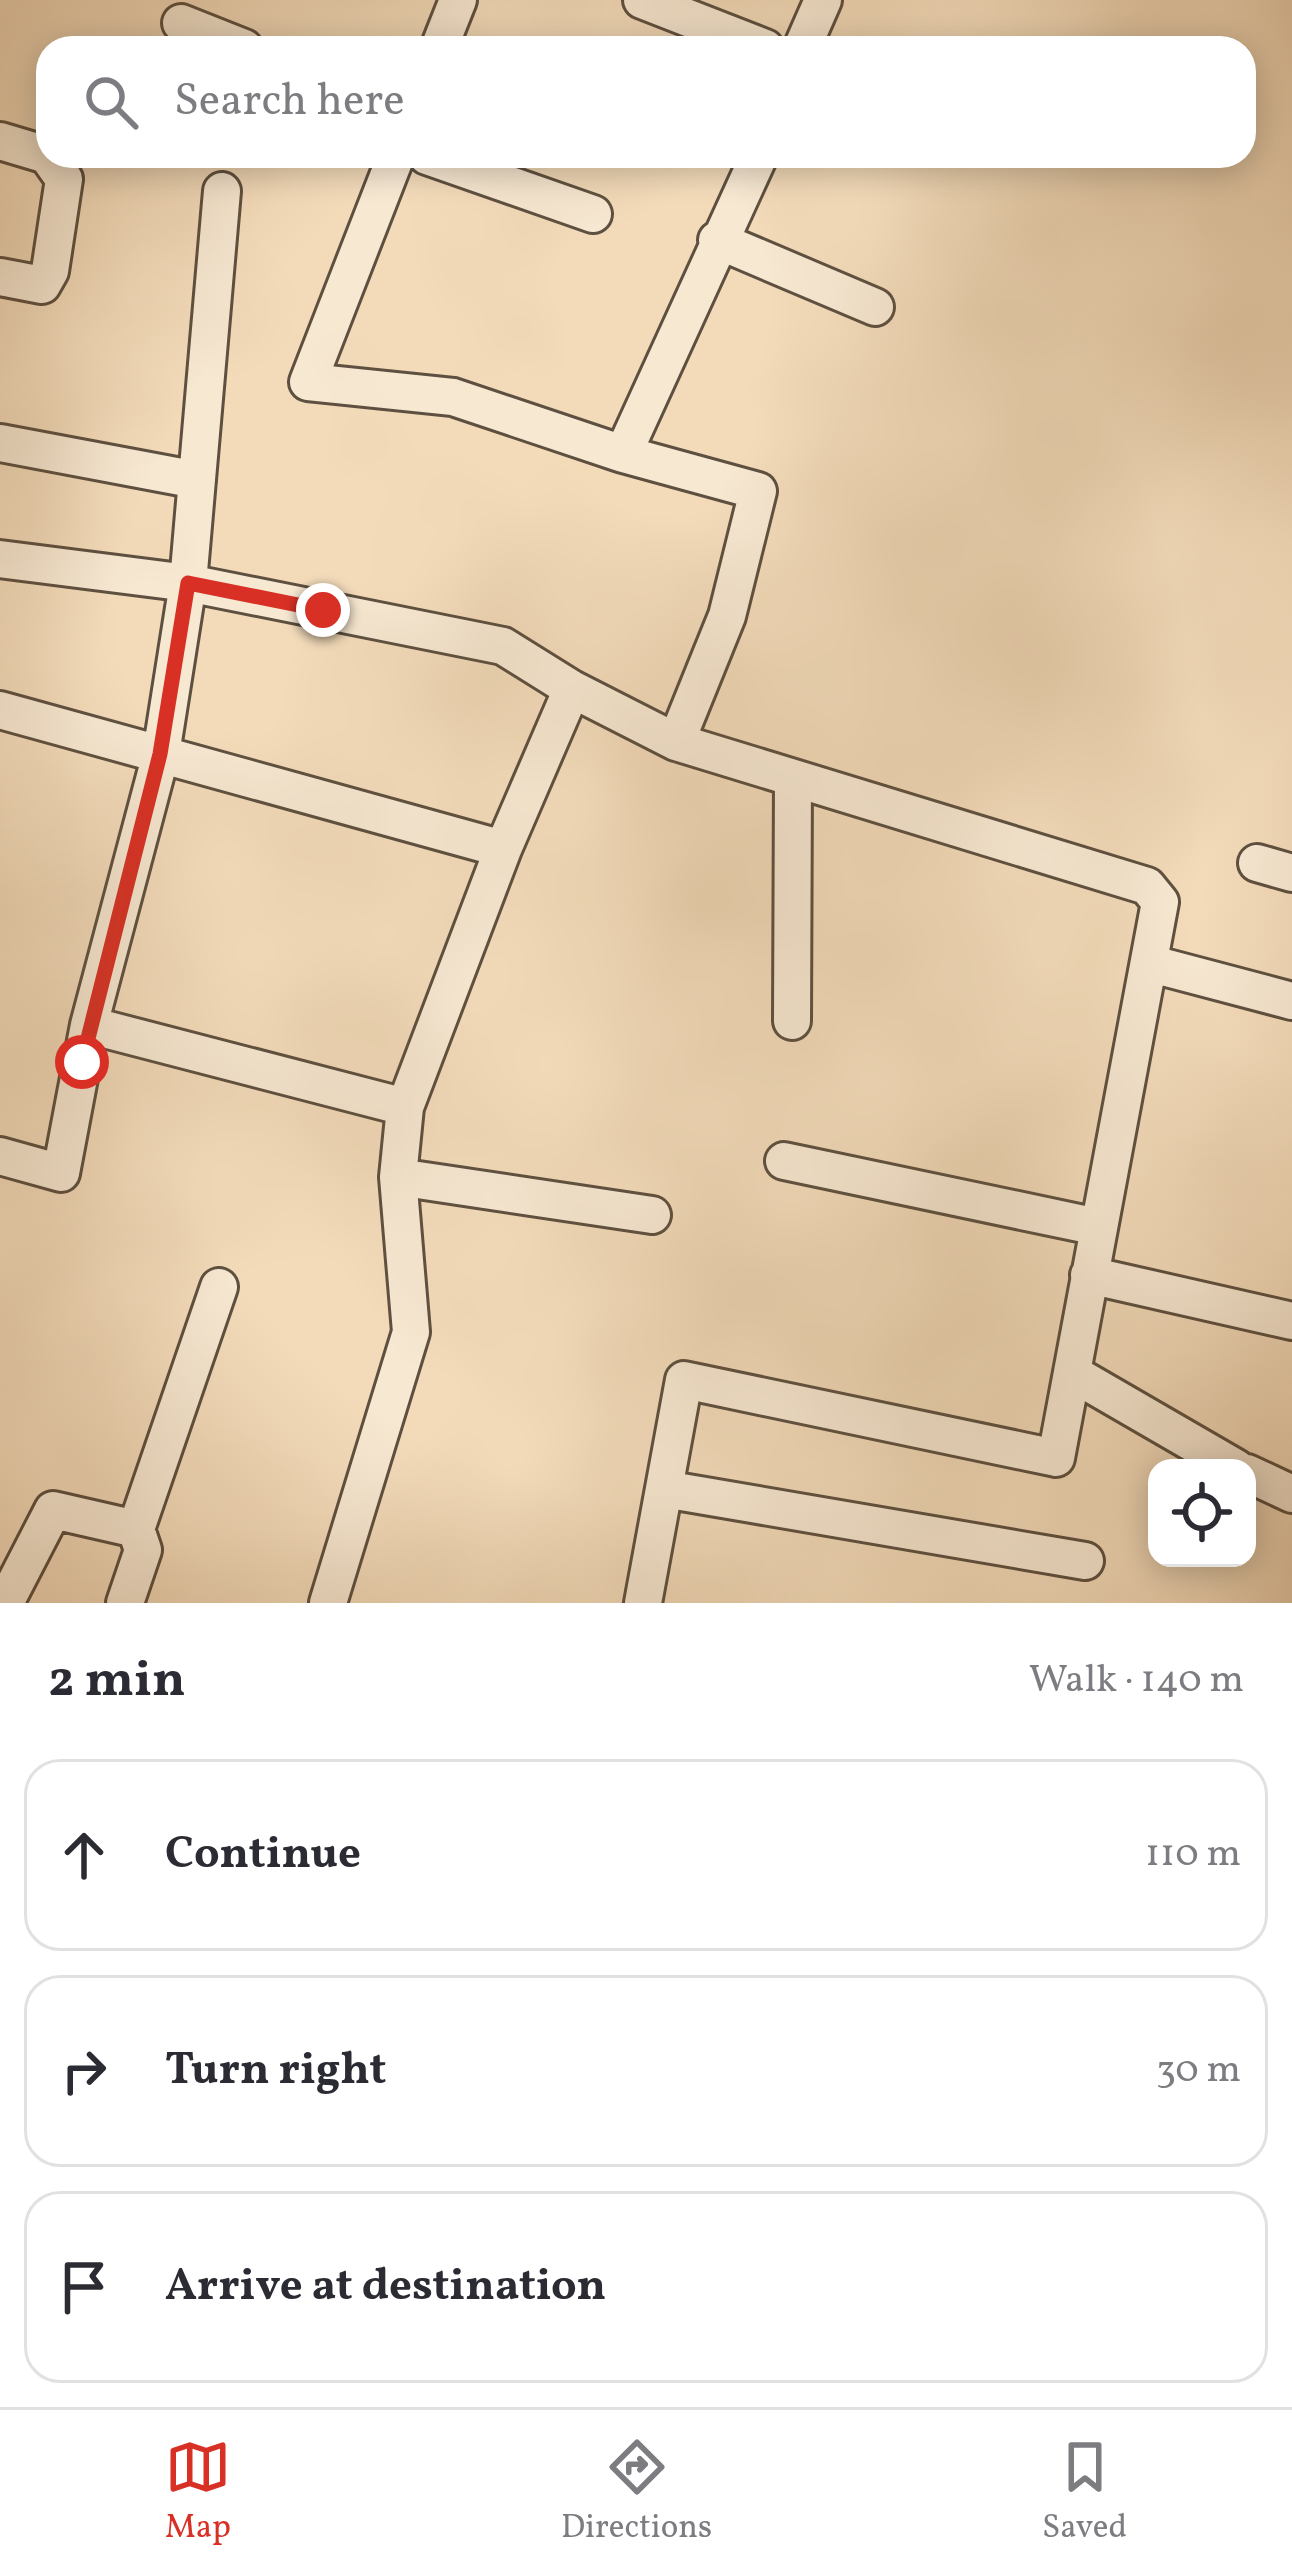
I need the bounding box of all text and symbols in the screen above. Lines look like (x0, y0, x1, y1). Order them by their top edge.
search box (36, 36, 1256, 168)
icon: search (78, 69, 144, 135)
text: Search here (174, 71, 405, 134)
route end (296, 583, 350, 637)
route start (55, 1035, 109, 1089)
map controls (1148, 1459, 1256, 1567)
button: locate (1148, 1459, 1256, 1567)
text: 2 min (48, 1646, 186, 1717)
text: Walk · 140 m (1029, 1654, 1244, 1708)
icon: ahead (51, 1822, 117, 1888)
text: Continue (165, 1824, 361, 1887)
text: 110 m (1145, 1828, 1241, 1882)
icon: right (51, 2038, 117, 2104)
text: Turn right (165, 2040, 386, 2103)
text: 30 m (1156, 2044, 1241, 2098)
icon: arrive (51, 2254, 117, 2320)
text: Arrive at destination (165, 2256, 606, 2319)
tab: Map (165, 2434, 231, 2552)
tab: Directions (561, 2434, 712, 2552)
tab: Saved (1042, 2434, 1127, 2552)

